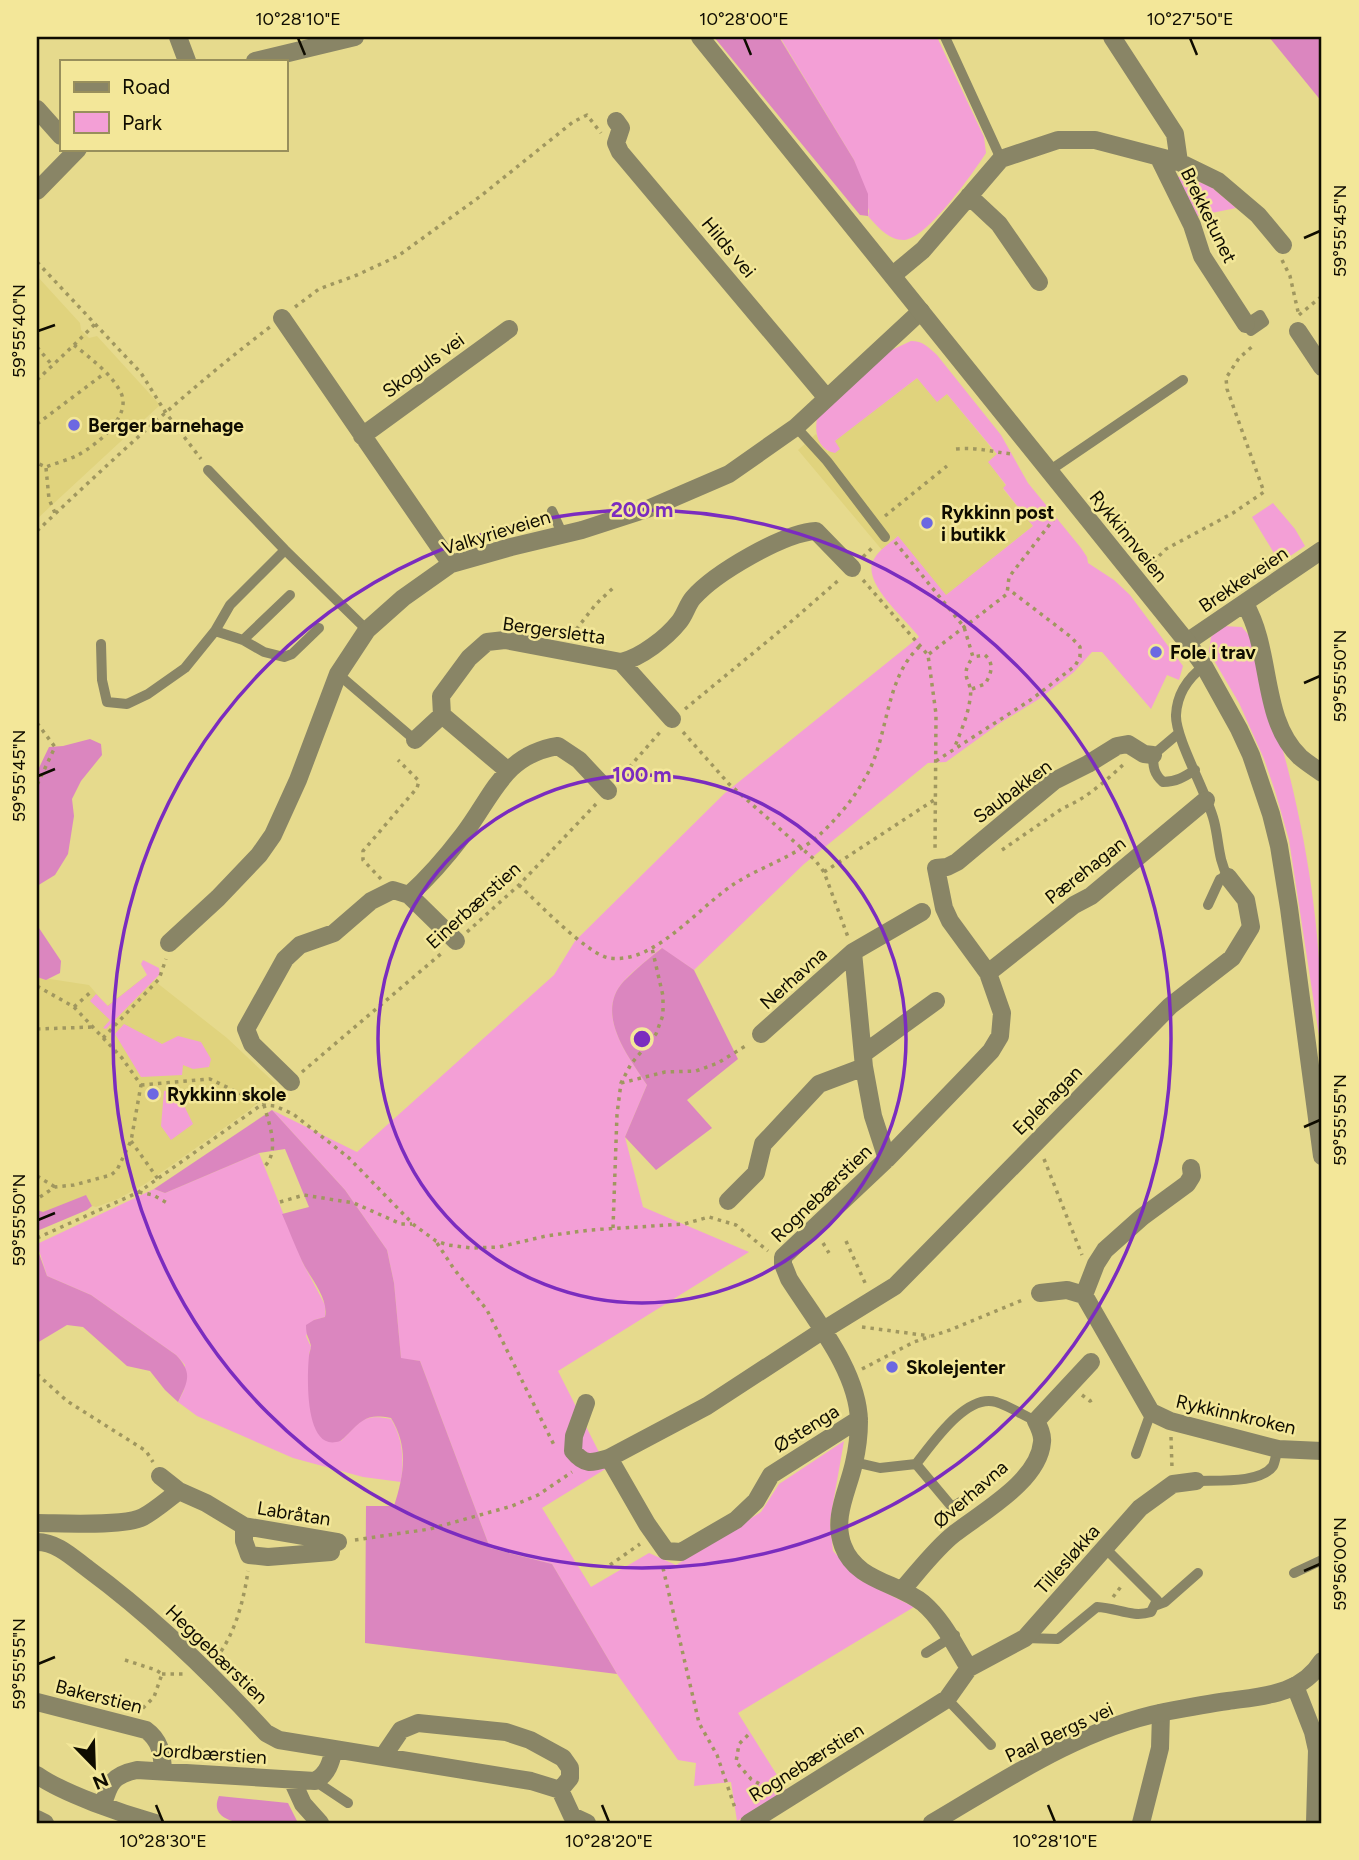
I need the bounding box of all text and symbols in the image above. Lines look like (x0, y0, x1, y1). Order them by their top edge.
text: 10°28'10"E (255, 8, 341, 30)
text: 10°28'00"E (699, 8, 789, 30)
text: 10°27'50"E (1146, 8, 1234, 30)
legend (60, 60, 287, 150)
text: Road (122, 74, 170, 99)
text: Park (122, 110, 163, 135)
street label: Brekketunet (1176, 164, 1241, 267)
text: 59°55'45"N (1329, 185, 1351, 277)
street label: Hilds vei (697, 212, 761, 282)
text: 59°55'40"N (8, 284, 30, 378)
street label: Skoguls vei (378, 328, 469, 403)
place label: Berger barnehage (88, 414, 244, 437)
marker: Berger barnehage (66, 417, 82, 433)
street label: Rykkinnveien (1085, 486, 1173, 587)
text: 200 m (611, 497, 673, 522)
place label: Rykkinn post i butikk (941, 501, 1055, 546)
street label: Valkyrieveien (439, 505, 553, 560)
marker: Rykkinn post i butikk (919, 515, 935, 531)
street label: Brekkeveien (1194, 541, 1292, 618)
street label: Bergersletta (501, 612, 607, 649)
text: 59°55'50"N (1329, 629, 1351, 723)
place label: Fole i trav (1170, 641, 1256, 664)
marker: Fole i trav (1148, 644, 1164, 660)
text: 59°55'45"N (8, 730, 30, 822)
street label: Saubakken (969, 755, 1056, 828)
text: 100 m (612, 762, 672, 787)
street label: Pærehagan (1040, 832, 1130, 909)
street label: Einerbærstien (422, 857, 525, 954)
street label: Nerhavna (755, 942, 831, 1014)
centre of rings (630, 1027, 654, 1051)
street label: Eplehagan (1008, 1061, 1087, 1140)
text: 59°55'55"N (1329, 1074, 1351, 1166)
place label: Rykkinn skole (167, 1083, 287, 1106)
marker: Rykkinn skole (145, 1086, 161, 1102)
street label: Rognebærstien (766, 1140, 876, 1247)
text: 59°55'50"N (8, 1173, 30, 1267)
place label: Skolejenter (906, 1356, 1006, 1379)
marker: Skolejenter (884, 1359, 900, 1375)
street label: Rykkinnkroken (1174, 1390, 1298, 1439)
street label: Østenga (769, 1399, 843, 1457)
street label: Øverhavna (928, 1456, 1012, 1533)
street label: Labråtan (255, 1496, 332, 1531)
text: 59°56'00"N (1329, 1517, 1351, 1611)
street label: Tillesløkka (1030, 1520, 1105, 1599)
street label: Heggebærstien (161, 1600, 272, 1709)
text: 59°55'55"N (8, 1618, 30, 1710)
street label: Bakerstien (53, 1675, 145, 1718)
street label: Paal Bergs vei (1002, 1697, 1117, 1768)
street label: Rognebærstien (745, 1718, 868, 1807)
north arrow (60, 1730, 130, 1800)
street label: Jordbærstien (152, 1738, 268, 1769)
text: N (89, 1768, 112, 1795)
text: 10°28'30"E (119, 1830, 207, 1852)
text: 10°28'20"E (565, 1830, 653, 1852)
text: 10°28'10"E (1012, 1830, 1098, 1852)

